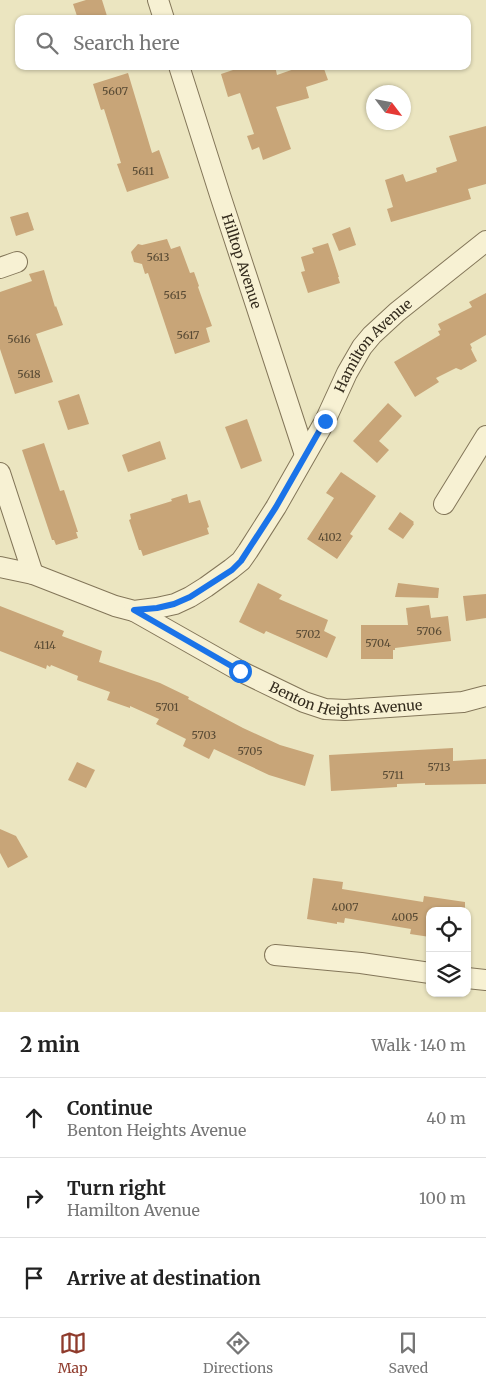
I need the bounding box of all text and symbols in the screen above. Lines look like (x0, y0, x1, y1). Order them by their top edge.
search box (15, 15, 471, 70)
icon: search (33, 29, 61, 57)
text: Search here (73, 31, 180, 55)
house number: 5607 (102, 84, 128, 98)
north arrow (366, 85, 411, 130)
house number: 5611 (132, 164, 154, 178)
street label: Hilltop Avenue (218, 211, 266, 311)
house number: 5613 (146, 250, 170, 264)
house number: 5615 (163, 288, 187, 302)
street label: Hamilton Avenue (330, 295, 415, 395)
house number: 5617 (177, 328, 199, 342)
house number: 5616 (7, 332, 31, 346)
house number: 5618 (17, 367, 41, 381)
route end (314, 410, 337, 433)
house number: 4102 (318, 530, 342, 544)
house number: 5706 (416, 624, 442, 638)
house number: 5702 (295, 627, 321, 641)
house number: 5704 (365, 636, 391, 650)
house number: 4114 (34, 638, 56, 652)
route start (229, 660, 252, 683)
street label: Benton Heights Avenue (266, 678, 423, 719)
house number: 5701 (155, 700, 179, 714)
house number: 5703 (192, 728, 216, 742)
house number: 5705 (237, 744, 263, 758)
house number: 5713 (428, 760, 450, 774)
house number: 5711 (382, 768, 404, 782)
house number: 4007 (332, 900, 358, 914)
map controls (426, 907, 471, 997)
button: locate (426, 907, 471, 952)
house number: 4005 (391, 910, 419, 924)
button: layers (426, 952, 471, 997)
text: 2 min (20, 1031, 80, 1058)
text: Walk · 140 m (372, 1035, 466, 1055)
text: Continue (67, 1096, 153, 1120)
icon: ahead (20, 1104, 48, 1132)
text: 40 m (426, 1108, 466, 1128)
text: Benton Heights Avenue (67, 1120, 246, 1140)
text: Turn right (67, 1176, 166, 1200)
icon: right (20, 1184, 48, 1212)
text: 100 m (419, 1188, 466, 1208)
text: Hamilton Avenue (67, 1200, 200, 1220)
icon: arrive (20, 1264, 48, 1292)
text: Arrive at destination (67, 1266, 261, 1290)
tab: Map (58, 1329, 88, 1377)
tab: Directions (203, 1329, 273, 1377)
tab: Saved (389, 1329, 428, 1377)

